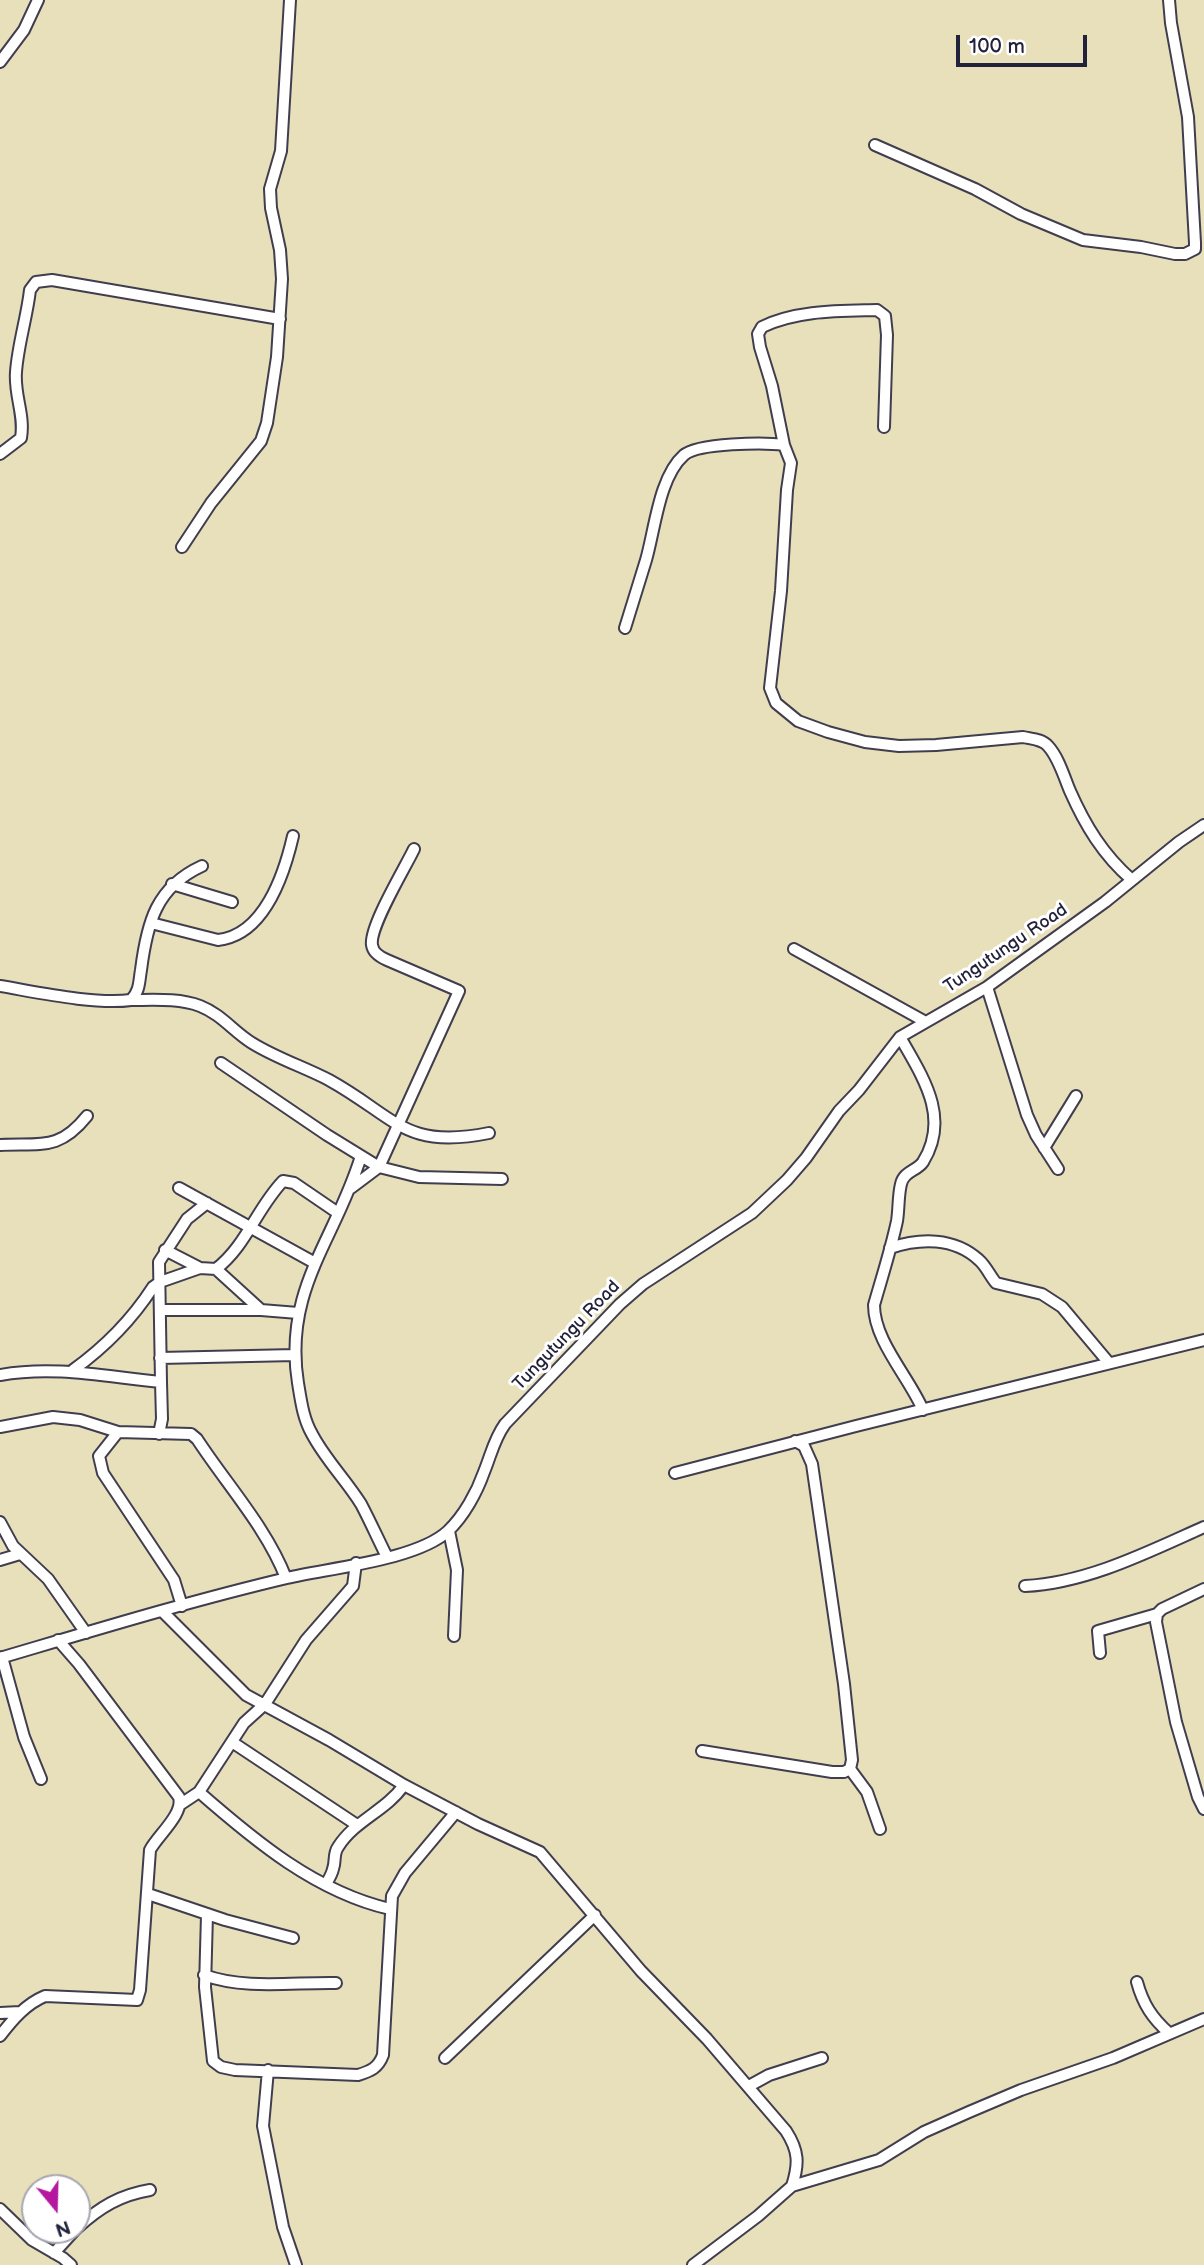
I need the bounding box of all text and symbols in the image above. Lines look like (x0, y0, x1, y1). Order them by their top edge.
scale bar (959, 21, 1090, 65)
text: 100 m (969, 34, 1025, 59)
street label: Tungutungu Road (940, 900, 1072, 998)
street label: Tungutungu Road (509, 1277, 625, 1395)
north arrow (21, 2174, 91, 2244)
text: N (52, 2214, 73, 2241)

